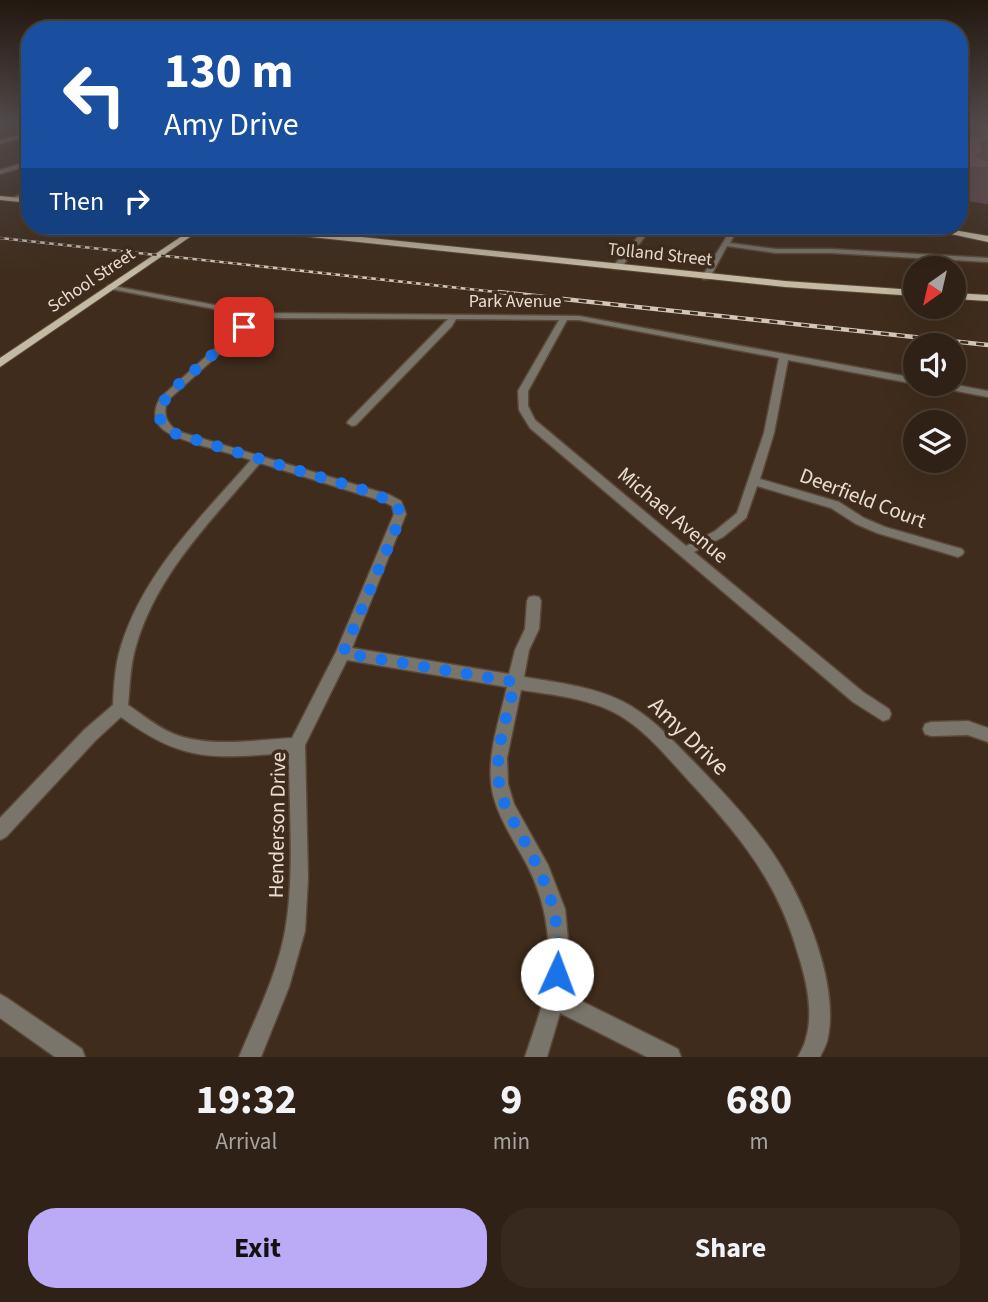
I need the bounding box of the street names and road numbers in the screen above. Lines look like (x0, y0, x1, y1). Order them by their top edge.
street label: Tolland Street (606, 237, 713, 272)
street label: School Street (43, 242, 140, 319)
street label: Park Avenue (469, 289, 561, 314)
street label: Michael Avenue (611, 460, 735, 570)
street label: Deerfield Court (795, 460, 931, 536)
street label: Amy Drive (640, 689, 737, 784)
street label: Henderson Drive (261, 752, 293, 898)

